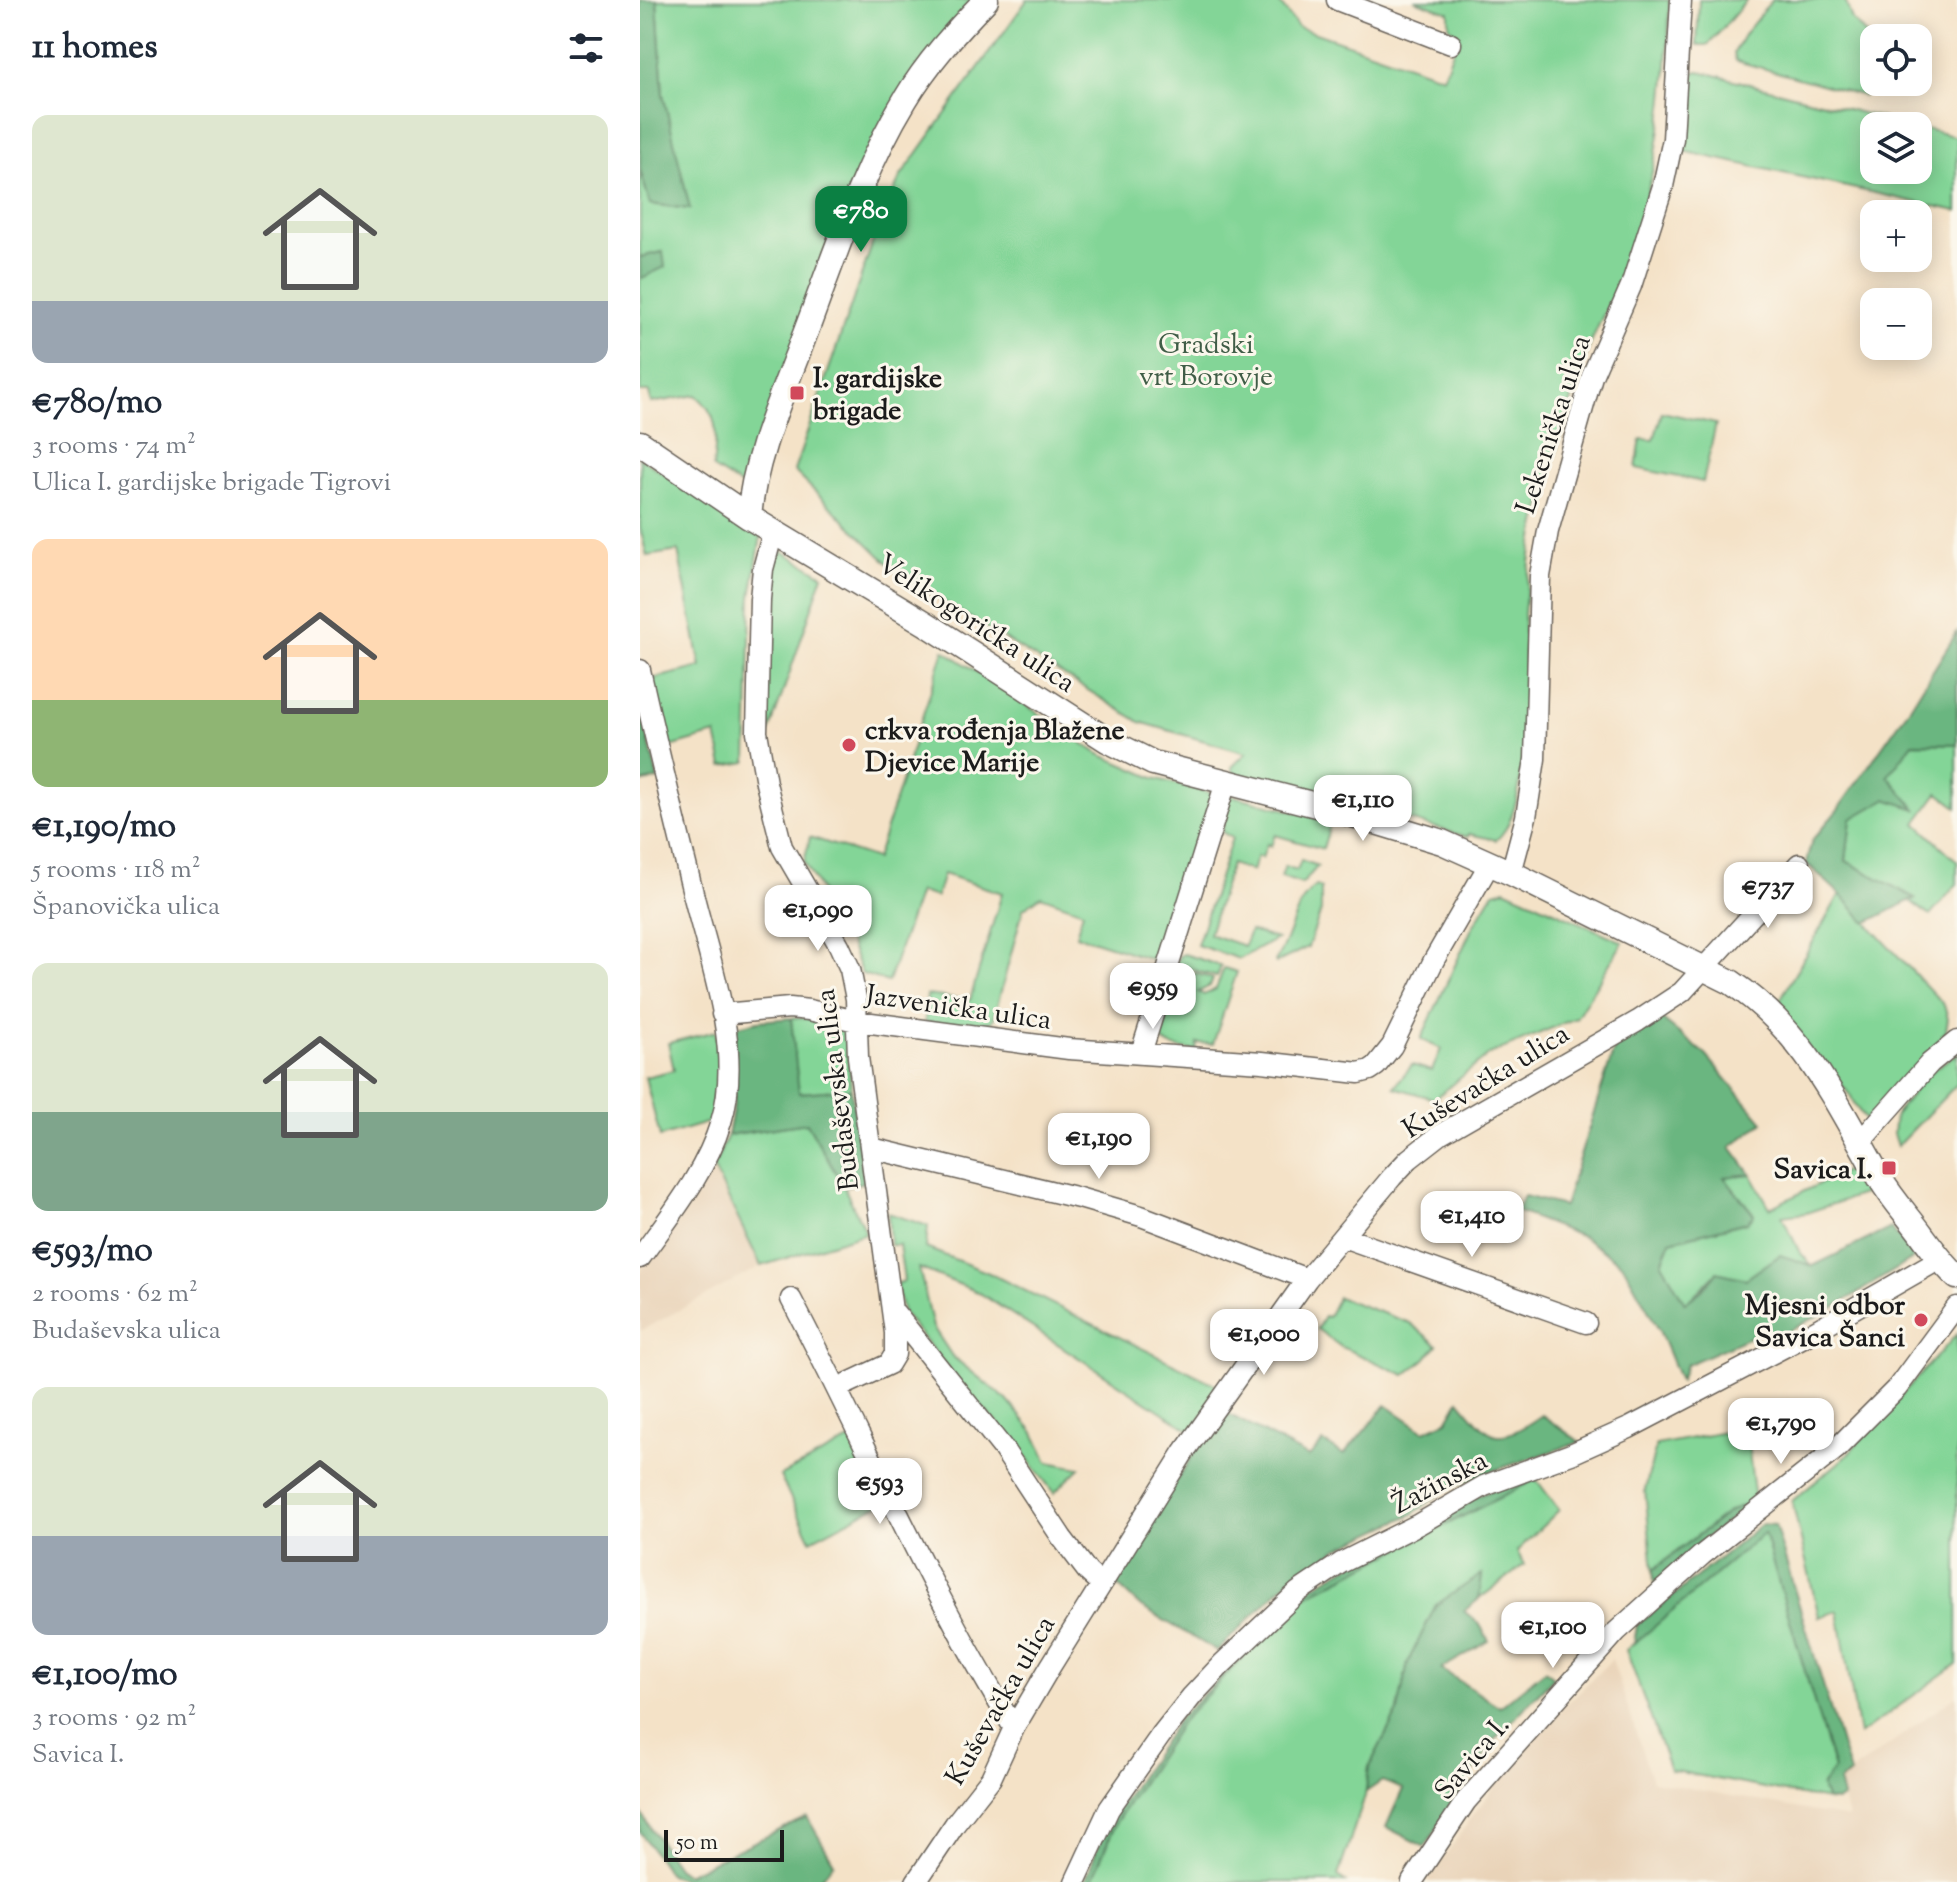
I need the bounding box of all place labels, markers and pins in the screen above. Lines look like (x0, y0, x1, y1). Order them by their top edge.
pin: €780 (814, 186, 908, 254)
place label: I. gardijske brigade (812, 360, 942, 432)
marker: I. gardijske brigade (788, 384, 806, 402)
place label: crkva rođenja Blažene Djevice Marije (865, 712, 1125, 784)
marker: crkva rođenja Blažene Djevice Marije (840, 736, 858, 754)
pin: €1,110 (1298, 775, 1428, 843)
pin: €737 (1721, 862, 1815, 930)
pin: €1,090 (753, 885, 883, 953)
pin: €959 (1106, 963, 1200, 1031)
pin: €1,190 (1034, 1113, 1164, 1181)
place label: Savica I. (1774, 1151, 1873, 1191)
marker: Savica I. (1880, 1159, 1898, 1177)
pin: €1,410 (1407, 1191, 1537, 1259)
place label: Mjesni odbor Savica Šanci (1745, 1287, 1905, 1359)
pin: €1,000 (1199, 1309, 1329, 1377)
marker: Mjesni odbor Savica Šanci (1912, 1311, 1930, 1329)
pin: €1,790 (1716, 1398, 1846, 1466)
pin: €593 (833, 1458, 927, 1526)
pin: €1,100 (1488, 1602, 1618, 1670)

